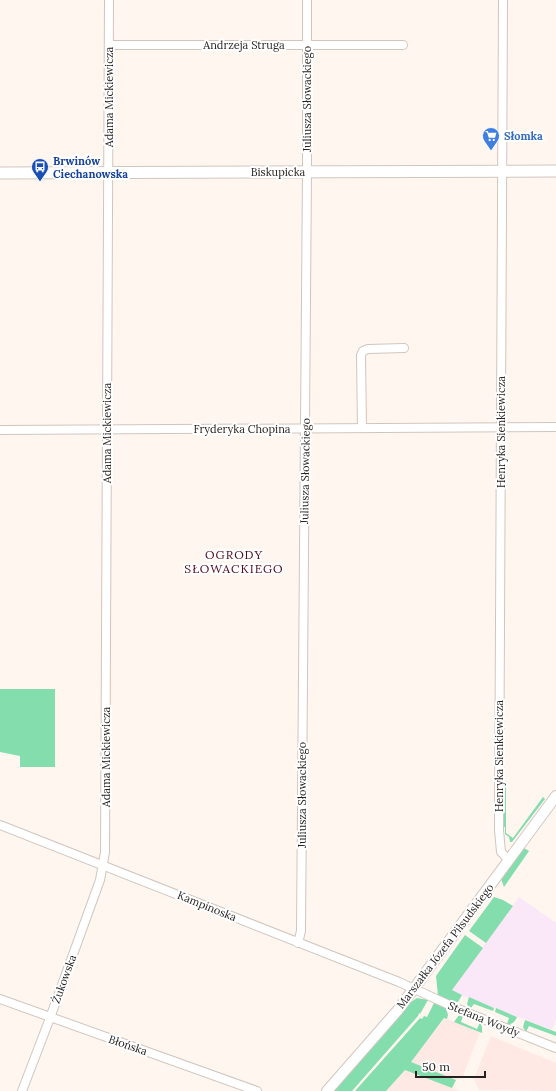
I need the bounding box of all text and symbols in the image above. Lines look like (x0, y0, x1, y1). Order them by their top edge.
street label: Andrzeja Struga (202, 38, 285, 52)
street label: Adama Mickiewicza (102, 46, 116, 148)
street label: Juliusza Słowackiego (300, 46, 314, 153)
supermarket icon: Słomka (481, 126, 501, 151)
place label: Słomka (504, 129, 543, 143)
place label: Brwinów Ciechanowska (53, 154, 128, 181)
bus stop icon: Brwinów Ciechanowska (30, 157, 50, 182)
street label: Biskupicka (251, 165, 306, 179)
street label: Henryka Sienkiewicza (494, 376, 508, 488)
street label: Adama Mickiewicza (100, 382, 114, 484)
street label: Juliusza Słowackiego (297, 418, 313, 525)
street label: Fryderyka Chopina (193, 422, 291, 436)
district label: OGRODY SŁOWACKIEGO (184, 547, 284, 576)
street label: Henryka Sienkiewicza (492, 700, 506, 812)
street label: Adama Mickiewicza (99, 706, 113, 808)
street label: Juliusza Słowackiego (295, 742, 309, 849)
street label: Marszałka Józefa Piłsudskiego (393, 881, 497, 1011)
street label: Kampinoska (175, 888, 239, 924)
street label: Żukowska (48, 952, 79, 1005)
street label: Stefana Woydy (446, 998, 522, 1040)
street label: Błońska (107, 1032, 149, 1058)
scale bar (416, 1053, 485, 1079)
text: 50 m (422, 1059, 450, 1074)

